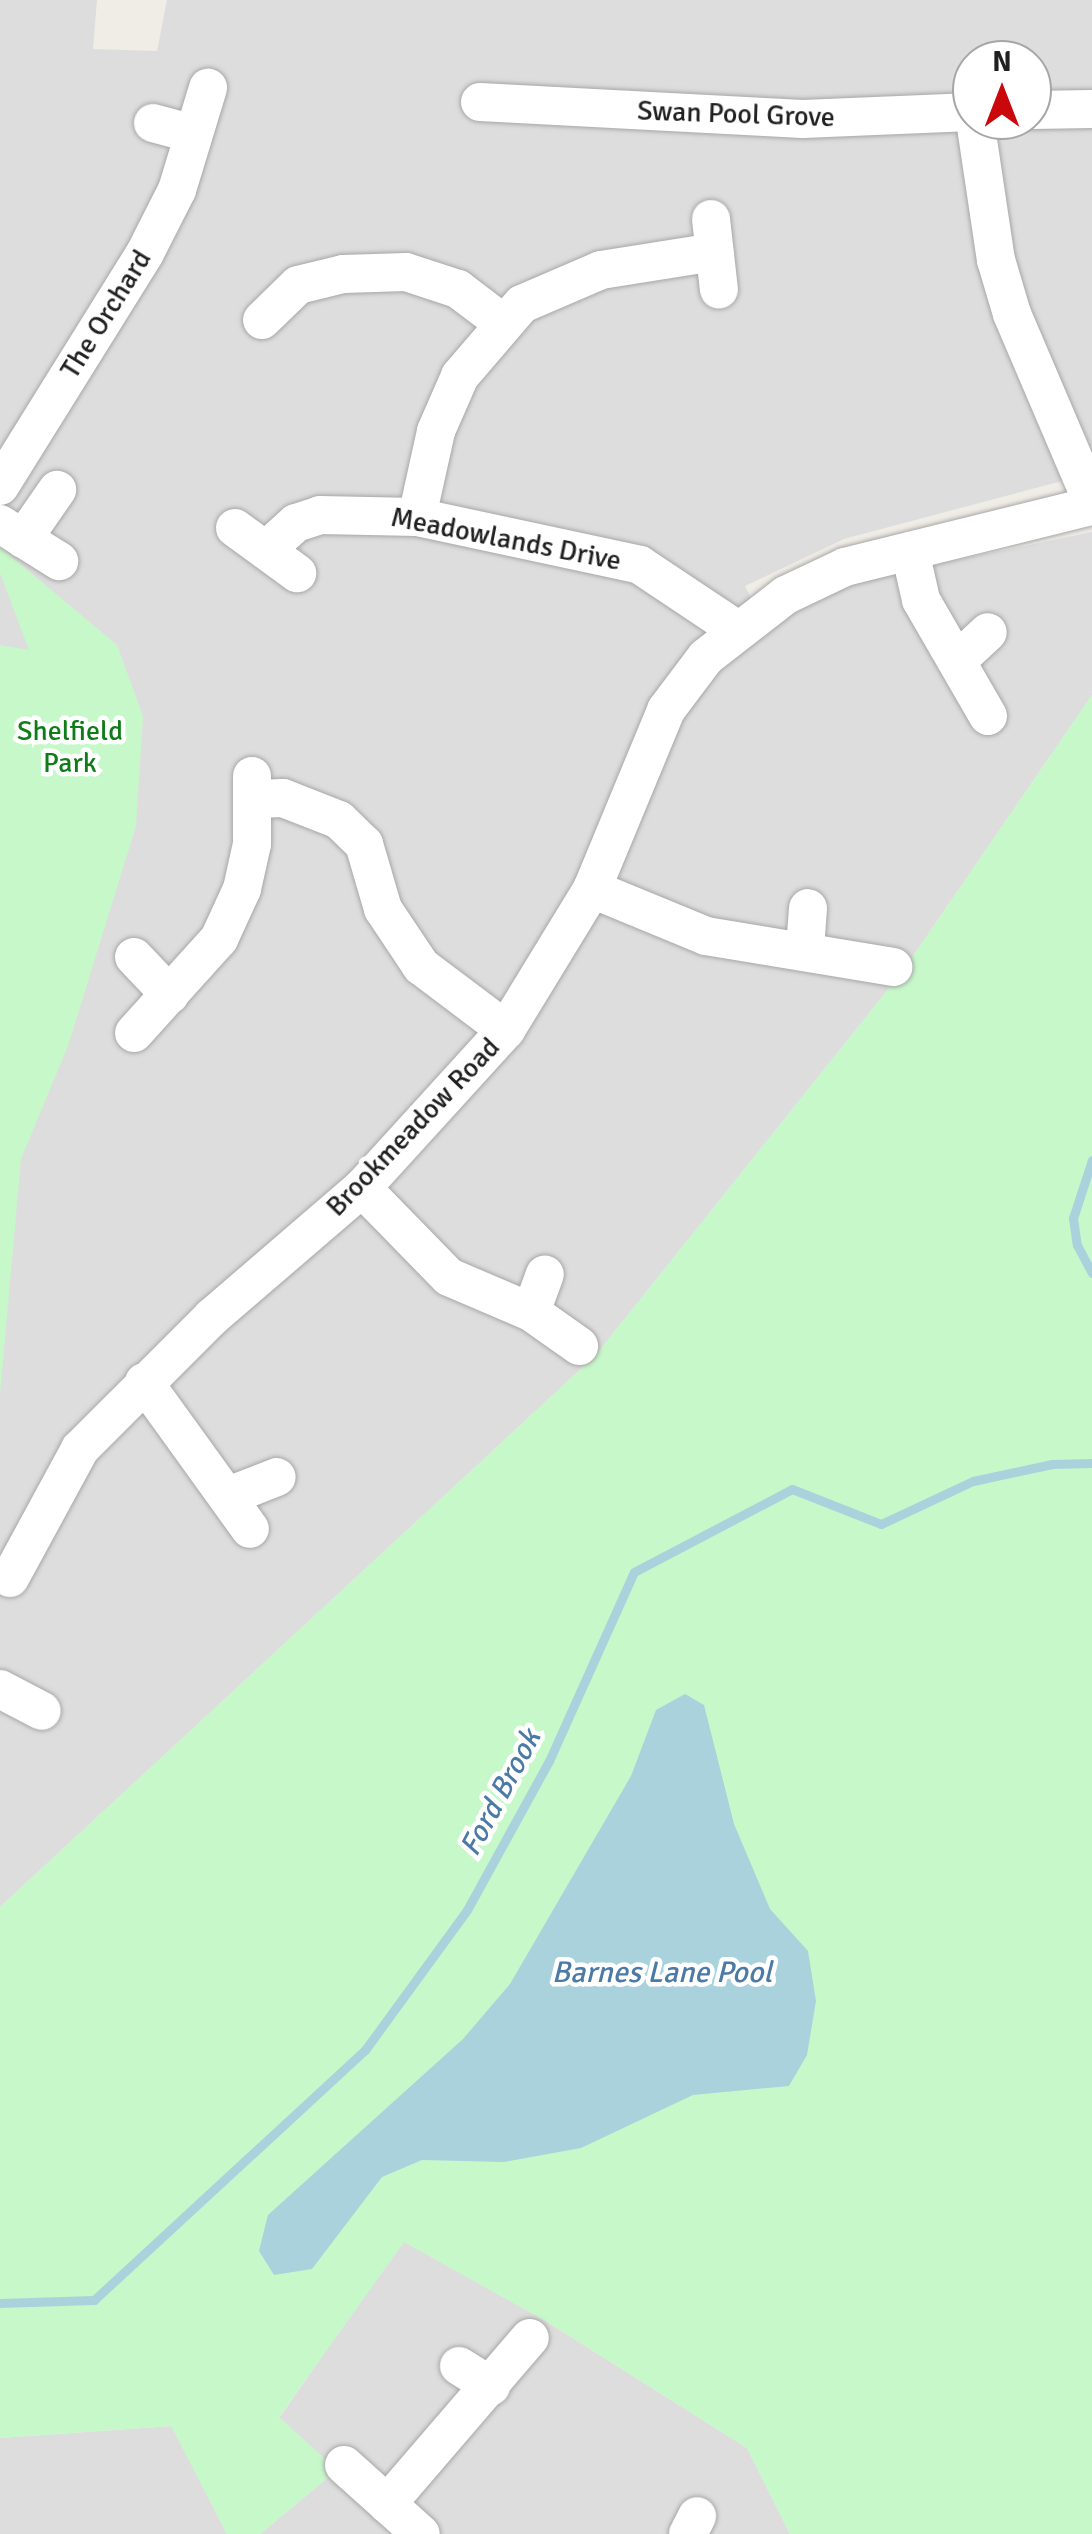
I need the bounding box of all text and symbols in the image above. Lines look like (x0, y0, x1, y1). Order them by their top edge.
north arrow (952, 40, 1052, 140)
text: N (992, 45, 1012, 79)
street label: Swan Pool Grove (637, 94, 835, 134)
street label: The Orchard (53, 244, 159, 384)
street label: Meadowlands Drive (388, 500, 624, 578)
park label: Shelfield Park (17, 714, 123, 780)
street label: Brookmeadow Road (319, 1031, 507, 1223)
water label: Ford Brook (453, 1724, 549, 1862)
water label: Barnes Lane Pool (552, 1955, 772, 1991)

